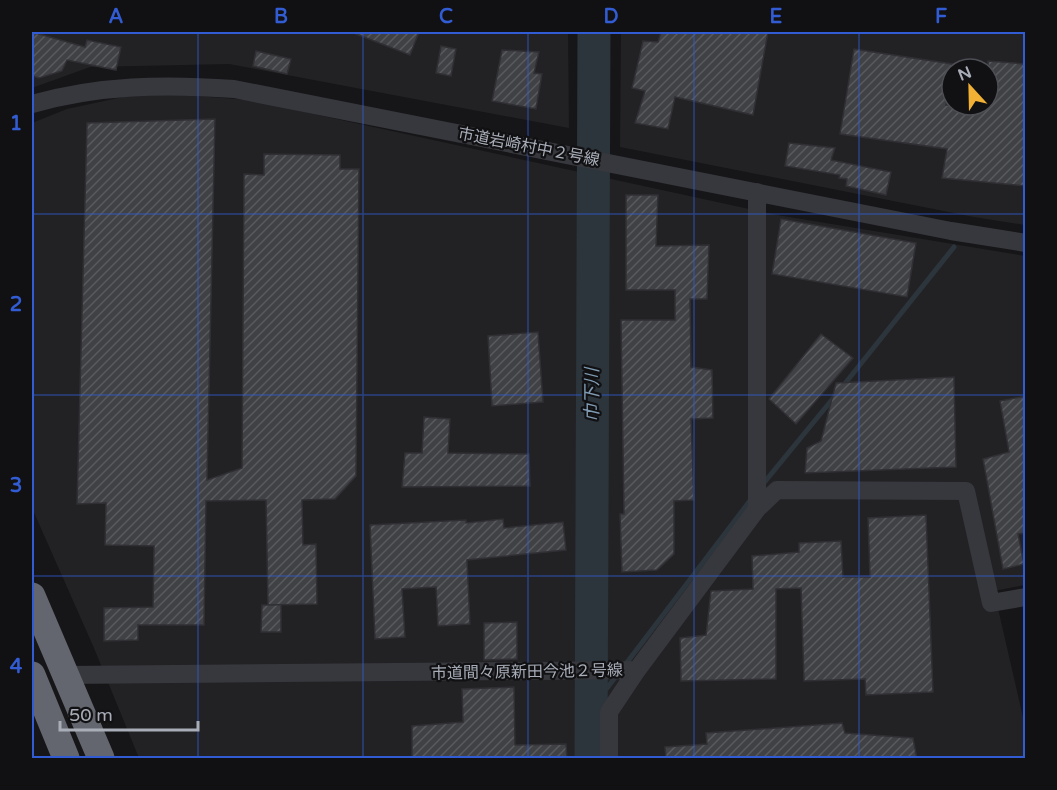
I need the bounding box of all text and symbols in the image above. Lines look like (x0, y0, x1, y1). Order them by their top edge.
text: A (109, 5, 124, 29)
text: B (274, 5, 288, 29)
text: C (439, 5, 453, 29)
text: D (603, 5, 619, 29)
text: E (770, 5, 783, 29)
text: F (935, 5, 947, 29)
north arrow (940, 57, 1000, 117)
text: N (955, 62, 974, 86)
text: 1 (10, 112, 22, 136)
street label: 市道岩崎村中２号線 (456, 123, 601, 171)
text: 2 (10, 293, 22, 317)
water label: 巾下川 (581, 366, 603, 422)
text: 3 (10, 474, 22, 498)
text: 4 (10, 655, 23, 679)
street label: 市道間々原新田今池２号線 (431, 660, 623, 684)
scale bar (60, 694, 198, 732)
text: 50 m (69, 704, 113, 726)

